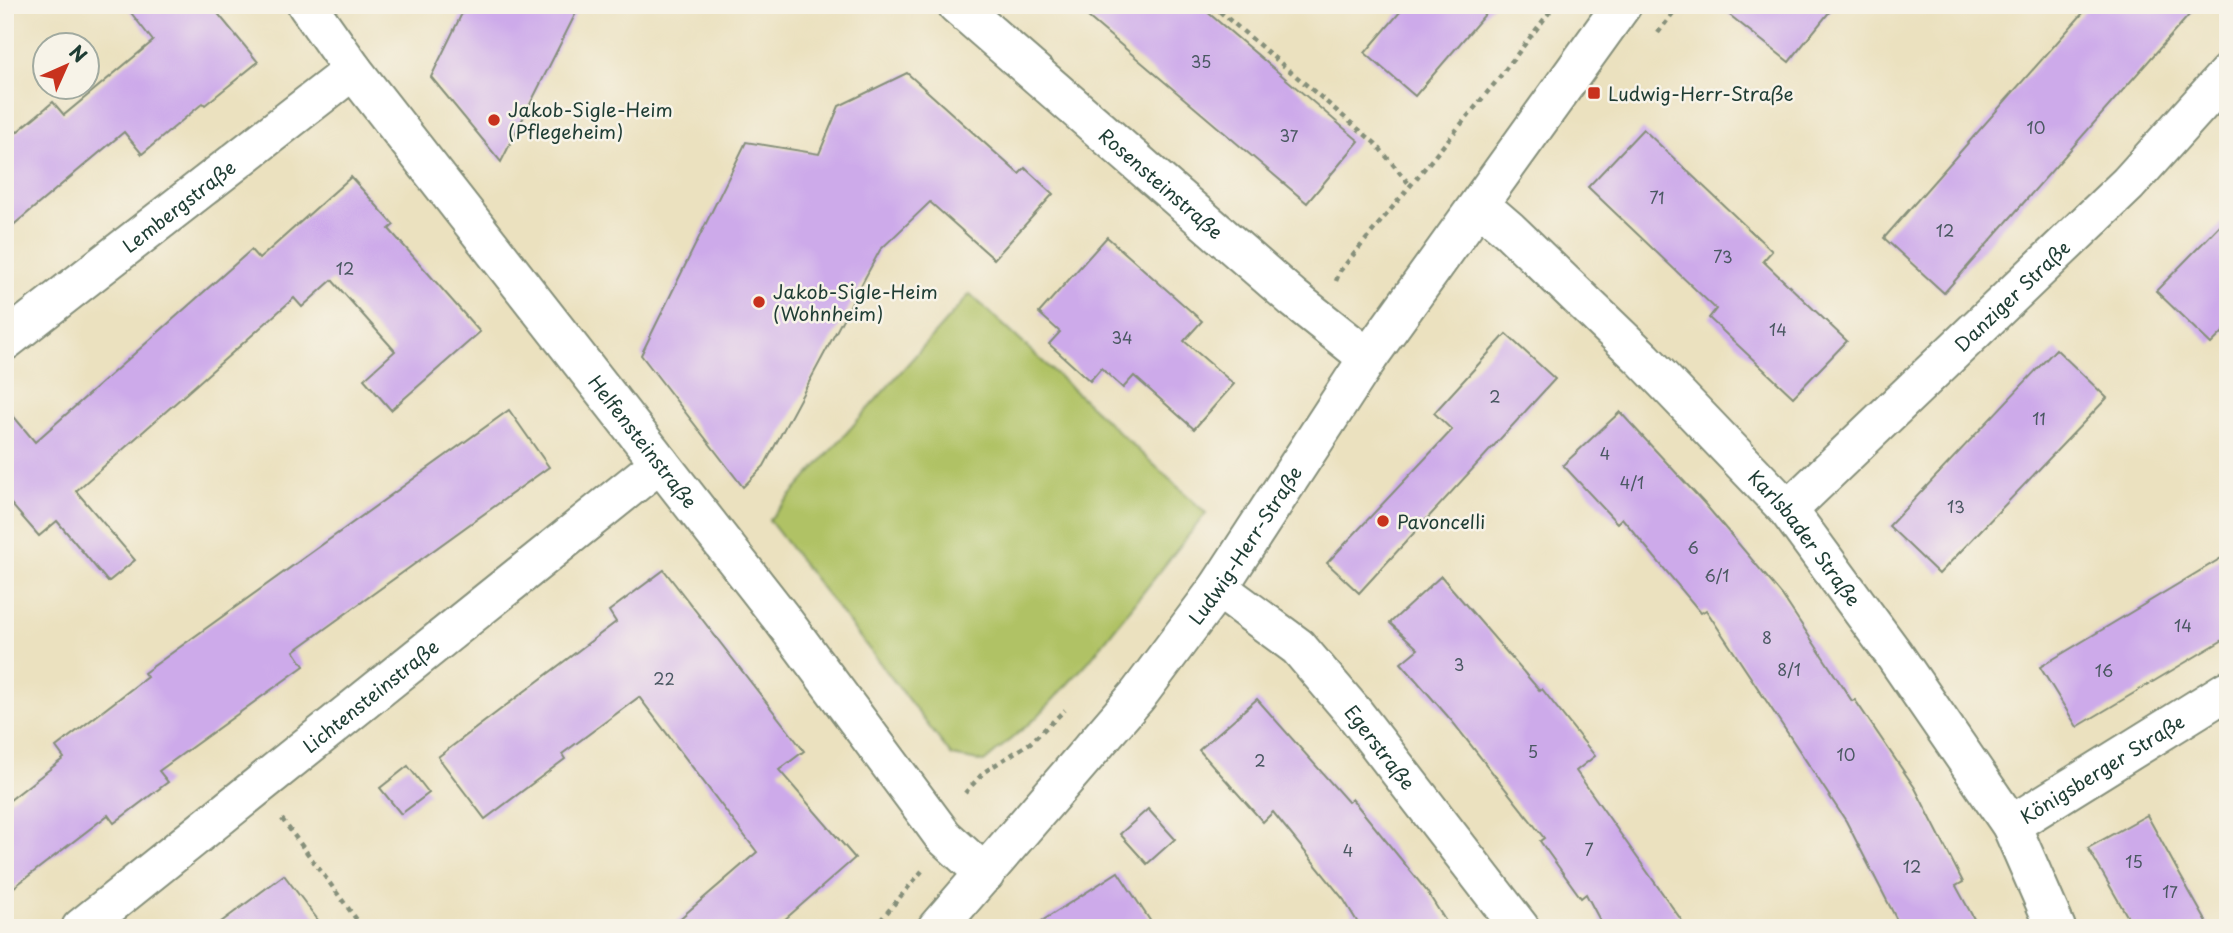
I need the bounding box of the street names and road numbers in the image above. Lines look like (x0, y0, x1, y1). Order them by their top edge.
street label: Rosensteinstraße (1093, 121, 1229, 245)
street label: Lembergstraße (116, 153, 241, 259)
street label: Danziger Straße (1948, 233, 2076, 358)
street label: Helfensteinstraße (582, 369, 704, 514)
street label: Ludwig-Herr-Straße (1182, 460, 1308, 630)
street label: Karlsbader Straße (1742, 463, 1868, 612)
street label: Lichtensteinstraße (296, 632, 444, 759)
street label: Egerstraße (1339, 698, 1422, 796)
street label: Königsberger Straße (2014, 707, 2189, 830)

